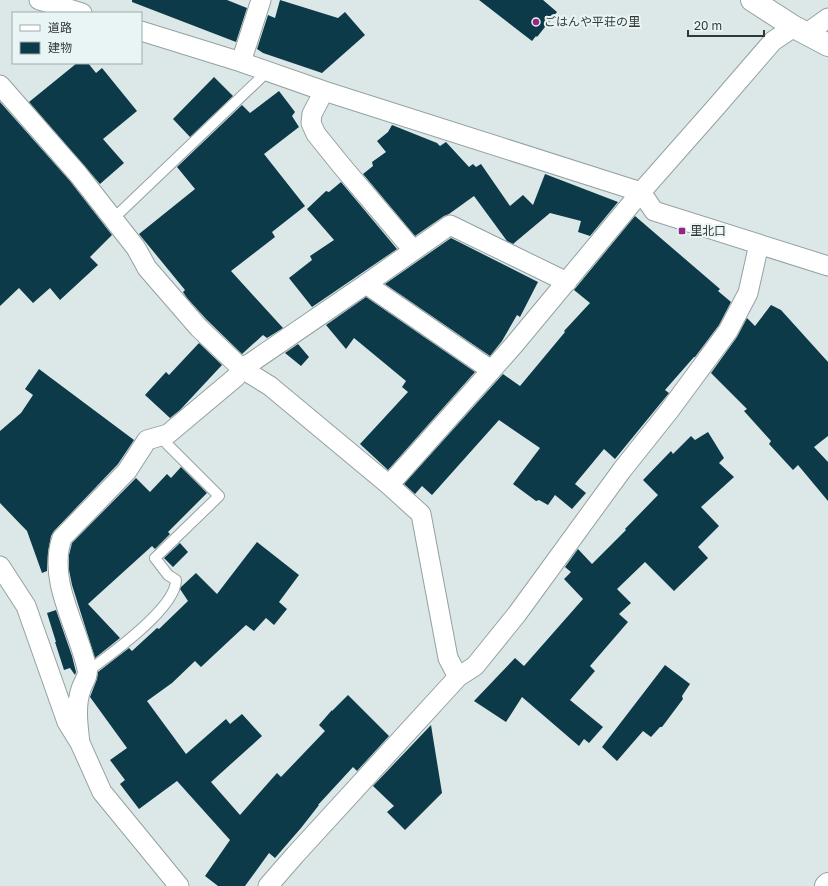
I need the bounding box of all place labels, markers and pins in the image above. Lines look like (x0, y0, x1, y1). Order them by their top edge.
place label: ごはんや平荘の里 (544, 14, 640, 29)
marker: ごはんや平荘の里 (531, 17, 541, 27)
place label: 里北口 (690, 223, 726, 238)
marker: 里北口 (677, 226, 687, 236)

